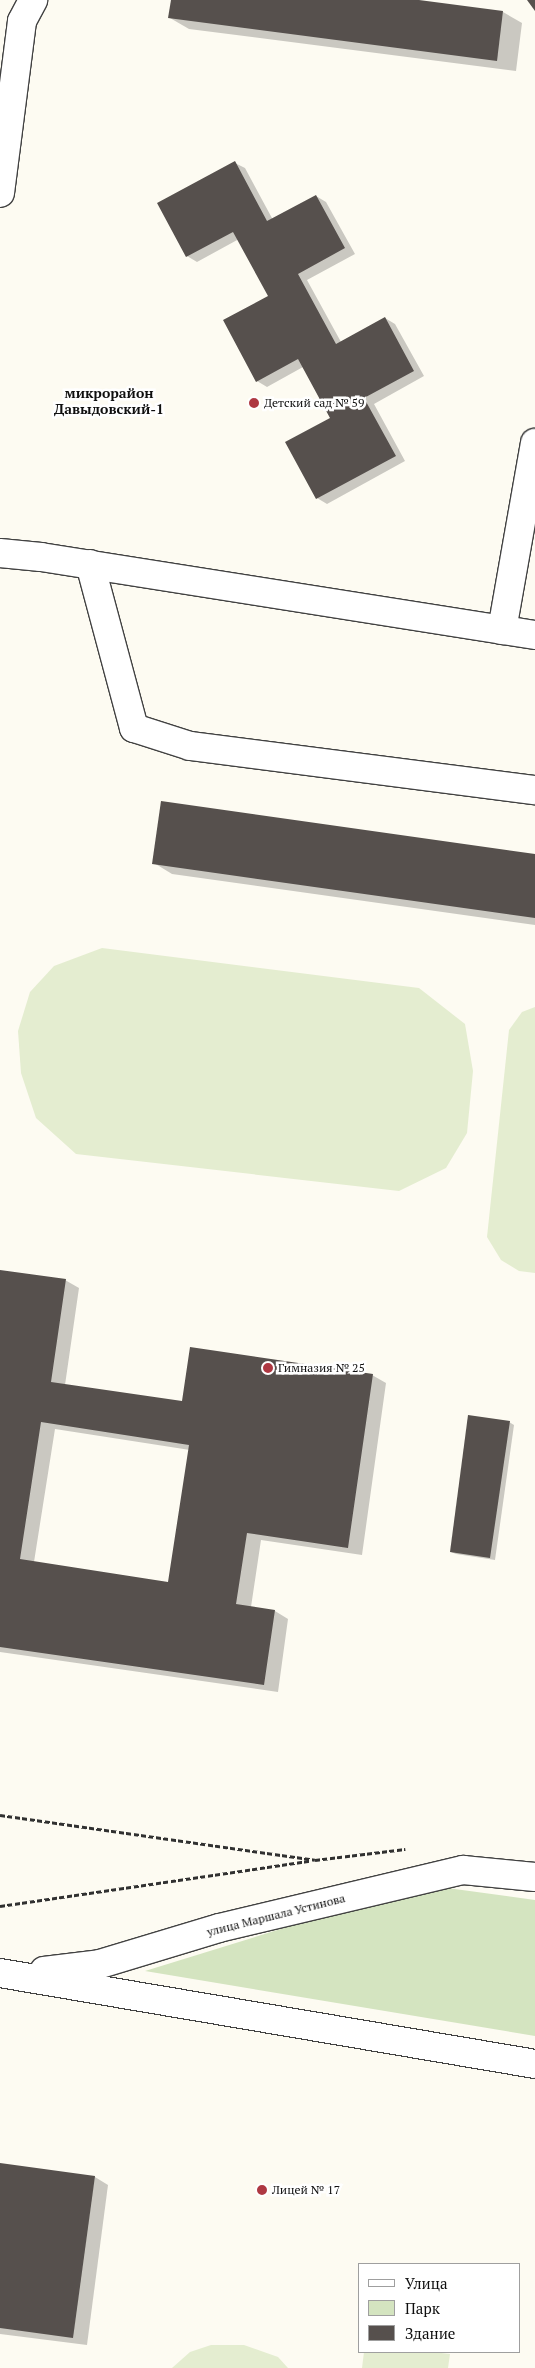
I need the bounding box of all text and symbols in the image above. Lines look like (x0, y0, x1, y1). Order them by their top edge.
district label: микрорайон Давыдовский-1 (54, 385, 164, 418)
place label: Детский сад № 59 (264, 396, 364, 410)
marker: Детский сад № 59 (248, 397, 260, 409)
place label: Гимназия № 25 (278, 1361, 365, 1375)
marker: Гимназия № 25 (262, 1362, 274, 1374)
street label: улица Маршала Устинова (205, 1891, 347, 1939)
place label: Лицей № 17 (272, 2183, 340, 2197)
marker: Лицей № 17 (256, 2184, 268, 2196)
legend (358, 2263, 520, 2353)
text: Улица (405, 2273, 448, 2293)
text: Парк (405, 2298, 440, 2318)
text: Здание (405, 2323, 455, 2343)

